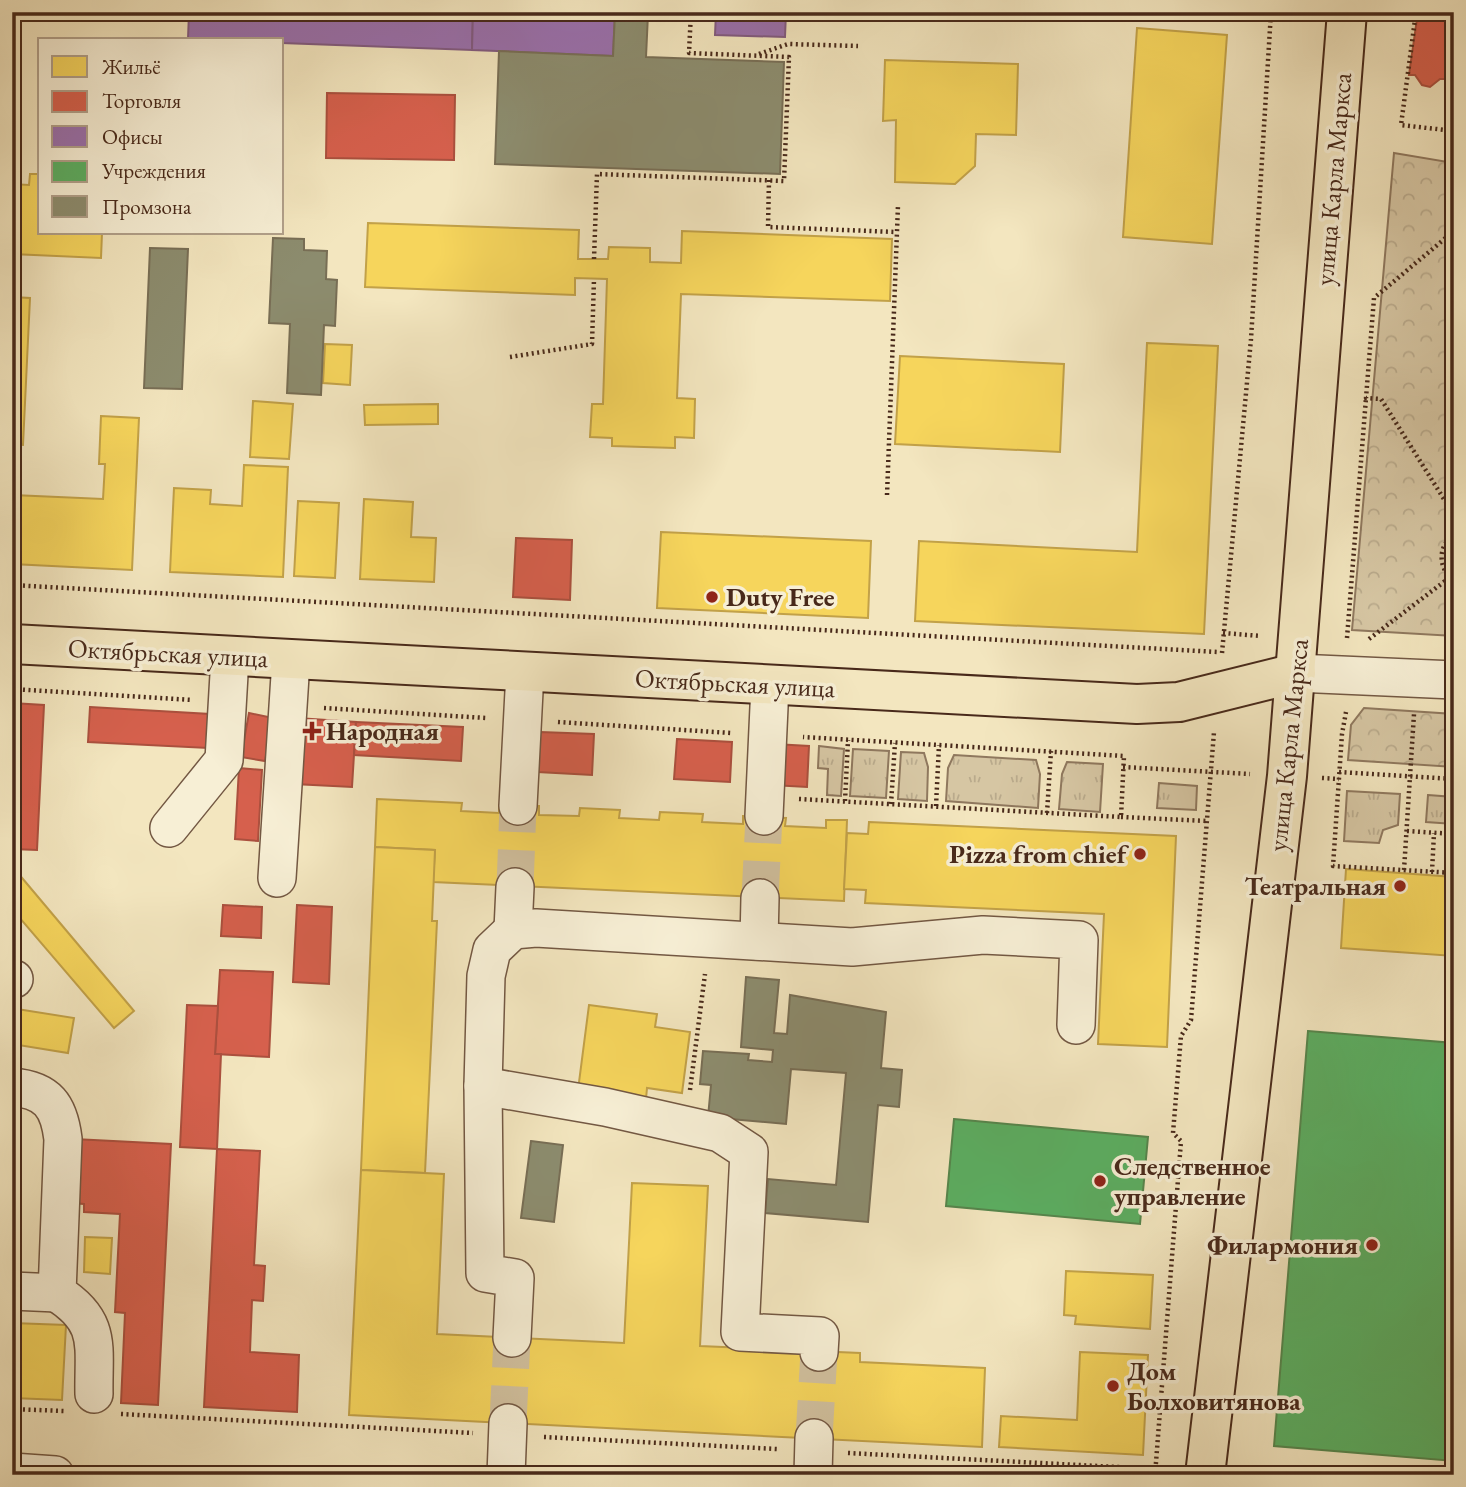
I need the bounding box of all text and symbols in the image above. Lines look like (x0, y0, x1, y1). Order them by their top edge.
legend (38, 38, 284, 234)
text: Жильё (101, 53, 161, 80)
street label: улица Карла Маркса (1307, 70, 1359, 287)
text: Торговля (102, 87, 181, 114)
text: Офисы (102, 123, 163, 150)
text: Учреждения (101, 157, 206, 184)
text: Промзона (102, 193, 192, 220)
place label: Duty Free (726, 580, 835, 614)
marker: Duty Free (704, 589, 720, 605)
street label: Октябрьская улица (67, 631, 270, 675)
street label: улица Карла Маркса (1260, 636, 1316, 853)
street label: Октябрьская улица (634, 661, 837, 705)
place label: Народная (326, 714, 439, 748)
marker: Народная (304, 723, 320, 739)
place label: Pizza from chief (949, 837, 1130, 871)
marker: Pizza from chief (1132, 846, 1148, 862)
place label: Театральная (1245, 869, 1386, 903)
marker: Театральная (1392, 878, 1408, 894)
place label: Следственное управление (1114, 1149, 1271, 1213)
marker: Следственное управление (1092, 1173, 1108, 1189)
place label: Филармония (1207, 1228, 1358, 1262)
marker: Филармония (1364, 1237, 1380, 1253)
place label: Дом Болховитянова (1127, 1354, 1301, 1418)
marker: Дом Болховитянова (1105, 1378, 1121, 1394)

